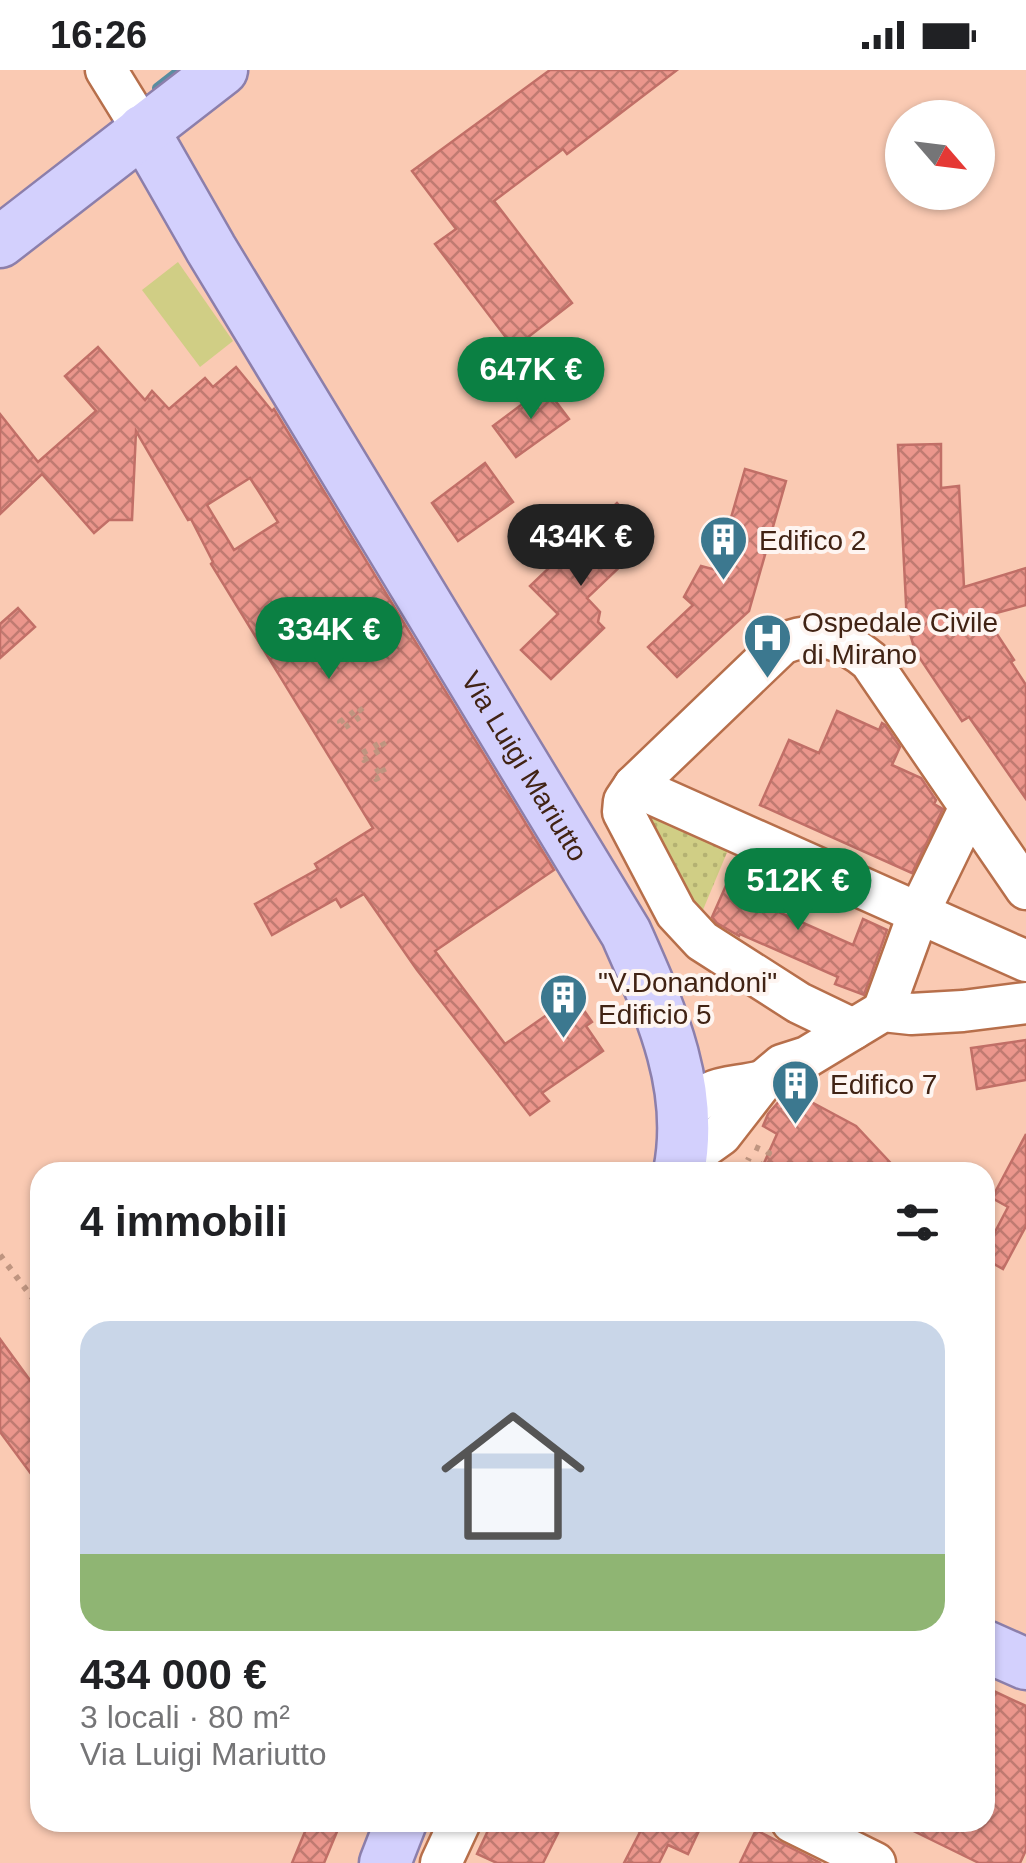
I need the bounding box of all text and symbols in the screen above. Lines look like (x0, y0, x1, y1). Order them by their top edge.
text: 16:26 (50, 14, 147, 56)
north arrow (885, 100, 995, 210)
map controls (885, 100, 995, 210)
pin: 647K € (450, 337, 612, 422)
text: 647K € (479, 351, 583, 387)
pin: 434K € (500, 504, 662, 589)
building icon: Edifico 2 (698, 514, 750, 582)
text: 434K € (529, 518, 633, 554)
place label: Edifico 2 (759, 525, 866, 556)
pin: 334K € (248, 597, 410, 682)
place label: Ospedale Civile di Mirano (802, 607, 998, 670)
text: 334K € (277, 611, 381, 647)
hospital icon: Ospedale Civile di Mirano (741, 612, 793, 680)
street label: Via Luigi Mariutto (455, 666, 594, 867)
pin: 512K € (717, 848, 879, 933)
text: 512K € (746, 862, 850, 898)
place label: "V.Donandoni" Edificio 5 (598, 967, 777, 1030)
building icon: "V.Donandoni" Edificio 5 (537, 972, 589, 1040)
building icon: Edifico 7 (769, 1058, 821, 1126)
place label: Edifico 7 (830, 1069, 937, 1100)
icon: filters (890, 1195, 945, 1250)
text: 4 immobili (80, 1198, 288, 1245)
icon: home (423, 1386, 603, 1566)
text: 434 000 € (80, 1651, 267, 1698)
text: 3 locali · 80 m² (80, 1699, 290, 1735)
text: Via Luigi Mariutto (80, 1736, 327, 1772)

